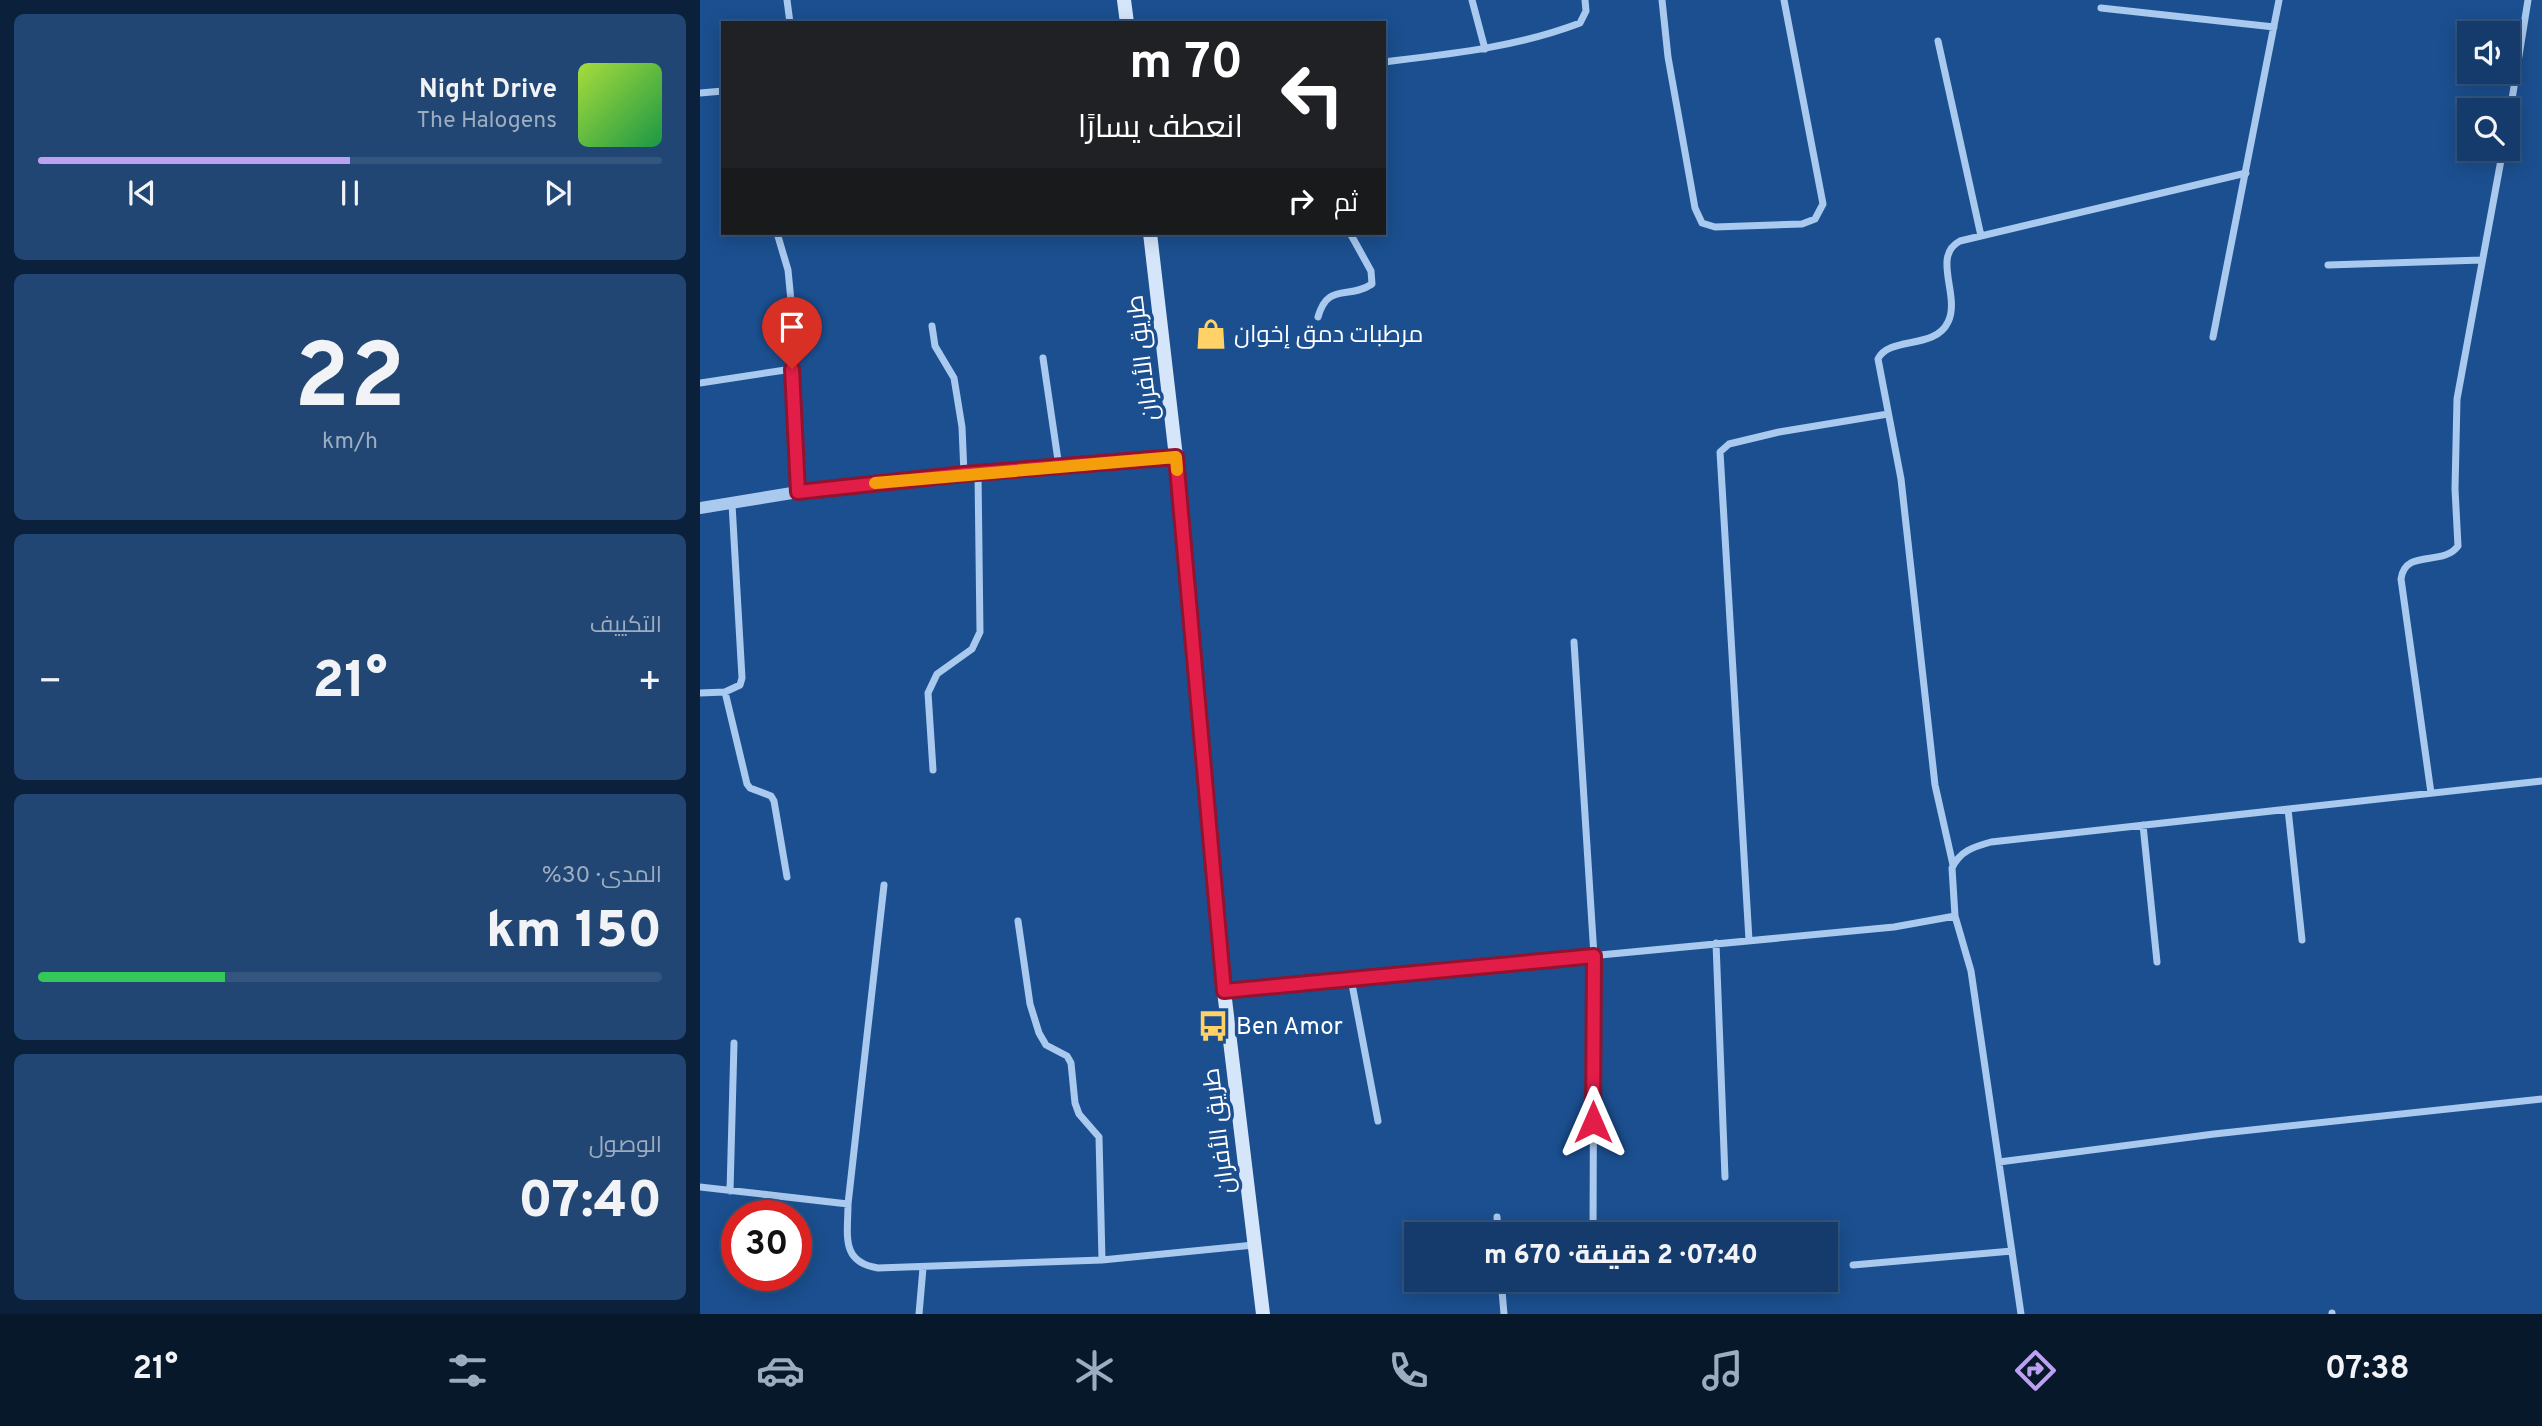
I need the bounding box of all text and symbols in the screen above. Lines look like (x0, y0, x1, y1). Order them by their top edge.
map controls (2457, 21, 2520, 161)
button: sound (2457, 21, 2520, 84)
text: 70 m (1129, 34, 1243, 96)
icon: left (1267, 49, 1358, 140)
text: Night Drive (419, 74, 557, 107)
button: search (2457, 98, 2520, 161)
text: The Halogens (417, 107, 557, 136)
text: انعطف يسارًا (1078, 109, 1243, 149)
icon: previous (123, 174, 161, 212)
icon: pause (331, 174, 369, 212)
icon: next (539, 174, 577, 212)
icon: right (1282, 182, 1320, 220)
text: ثم (1334, 188, 1358, 221)
street label: طريق الأفران (1121, 293, 1167, 422)
pin (762, 297, 822, 369)
icon: arrive (773, 308, 811, 346)
shop icon: مرطبات دمق إخوان (1194, 317, 1228, 351)
place label: مرطبات دمق إخوان (1234, 321, 1423, 351)
text: 22 (294, 325, 406, 440)
text: km/h (322, 428, 378, 457)
text: التكييف (590, 612, 662, 641)
text: 21° (313, 650, 387, 716)
text: − (38, 659, 63, 708)
text: + (637, 659, 662, 708)
text: المدى · 30% (542, 862, 662, 891)
text: 150 km (486, 900, 662, 966)
bus stop icon: Ben Amor (1196, 1009, 1230, 1043)
place label: Ben Amor (1236, 1013, 1343, 1043)
street label: طريق الأفران (1197, 1066, 1243, 1195)
position arrow (1556, 1085, 1630, 1159)
text: الوصول (589, 1132, 662, 1161)
text: 07:40 (518, 1170, 662, 1236)
speed limit sign: 30 (721, 1200, 812, 1291)
text: 07:40 · 2 دقيقة · 670 m (1484, 1240, 1758, 1273)
icon: filters (443, 1346, 492, 1395)
icon: car (756, 1346, 805, 1395)
icon: climate (1070, 1346, 1119, 1395)
icon: phone (1384, 1346, 1433, 1395)
icon: music (1698, 1346, 1747, 1395)
icon: directions (2011, 1346, 2060, 1395)
text: 21° (132, 1350, 178, 1390)
text: 07:38 (2325, 1350, 2410, 1390)

